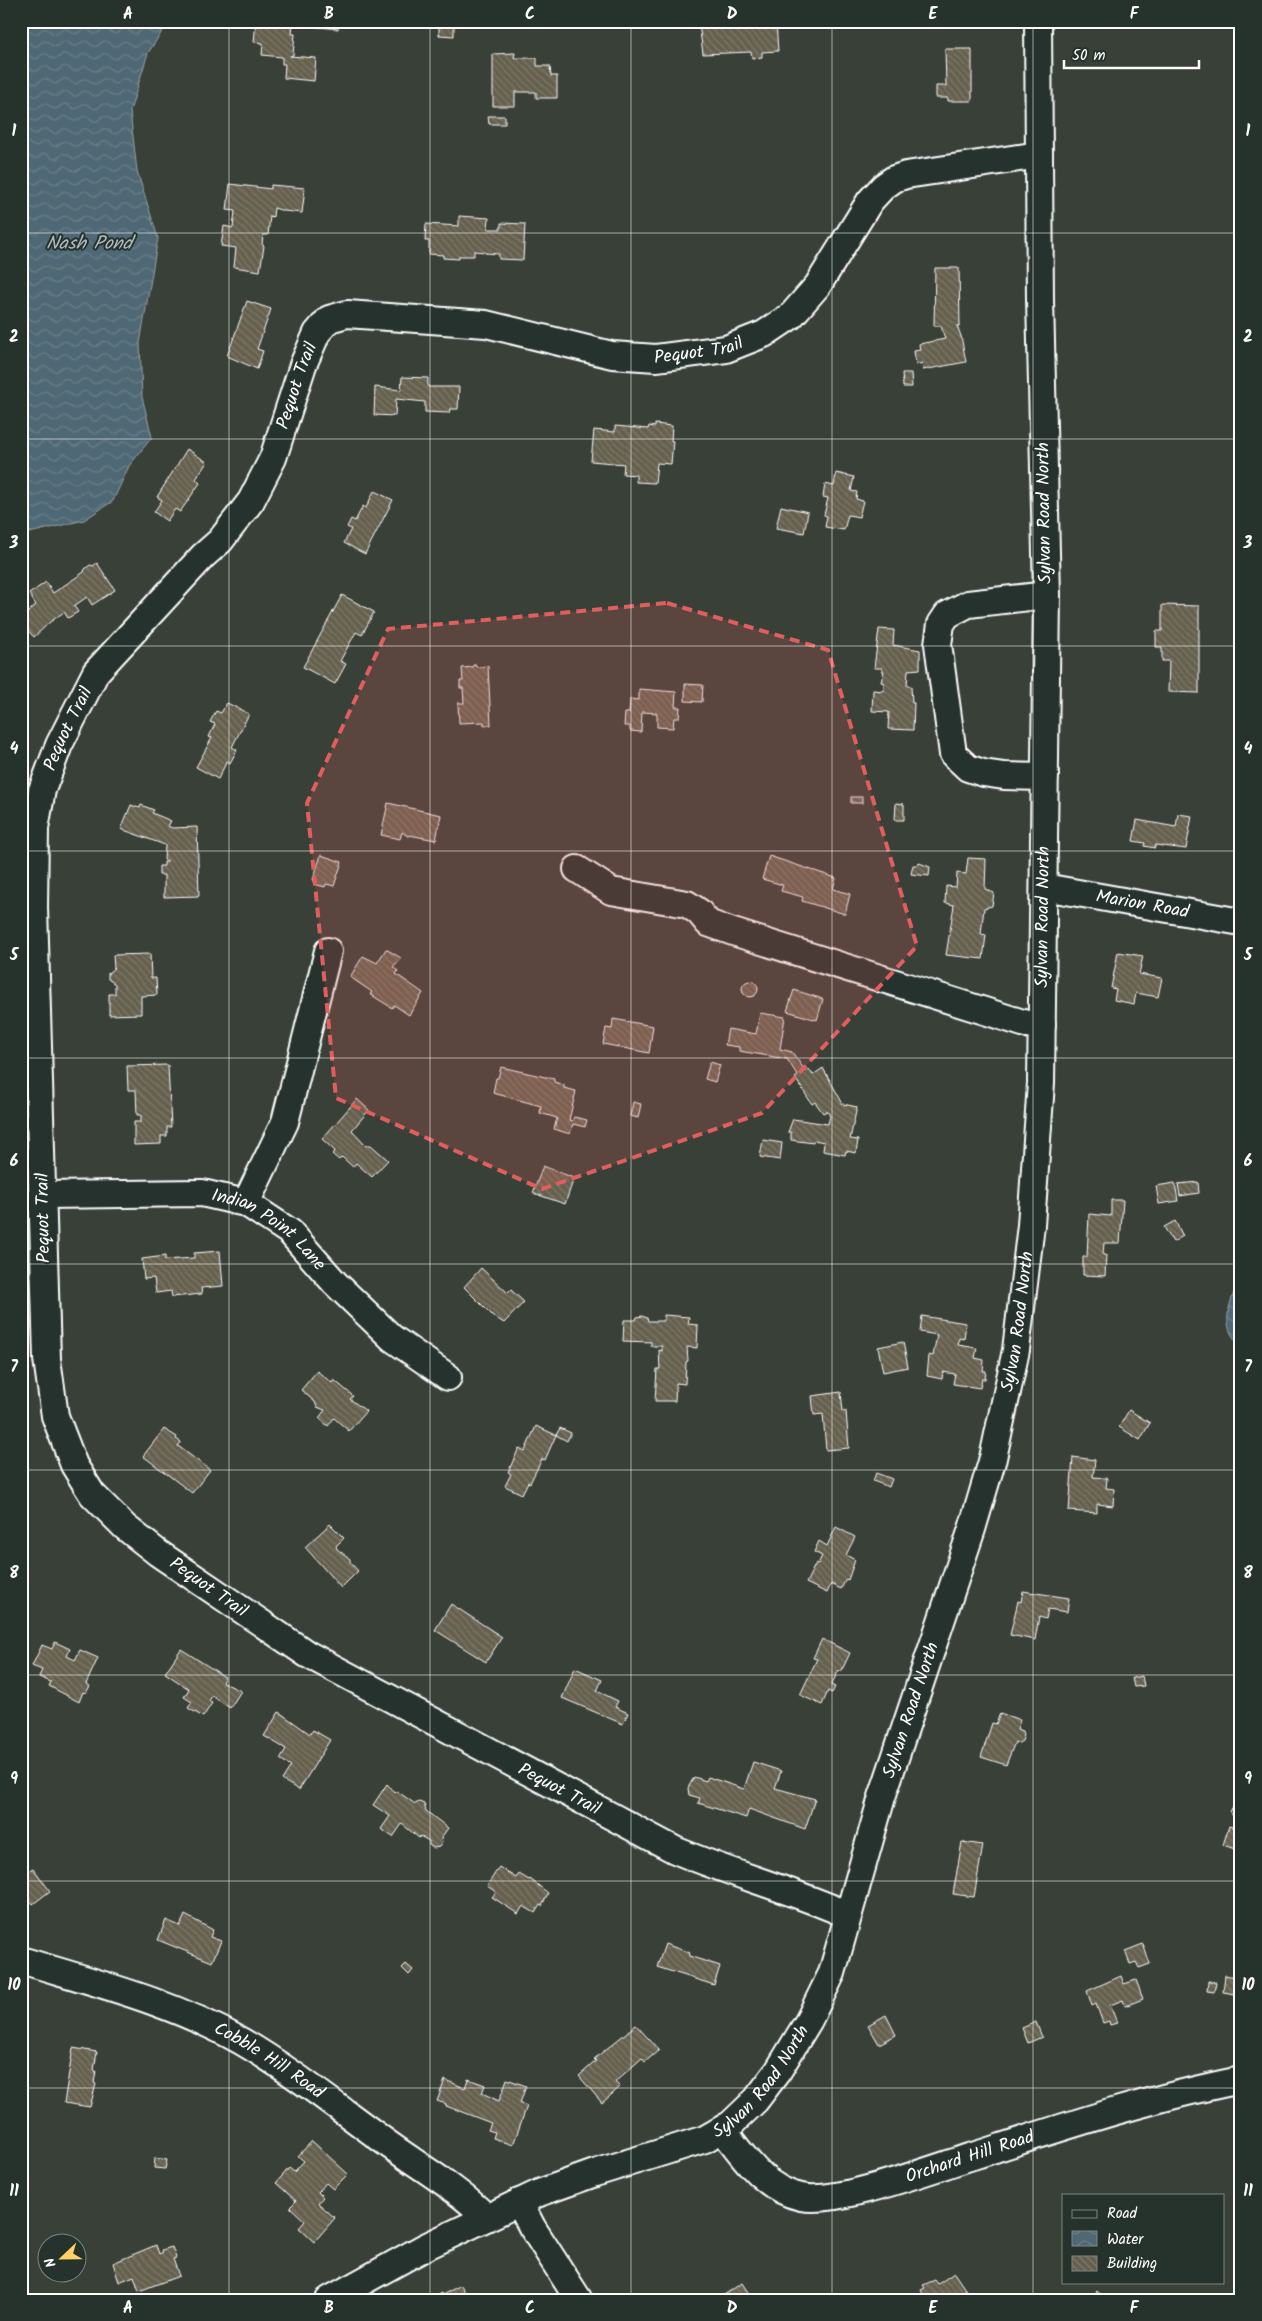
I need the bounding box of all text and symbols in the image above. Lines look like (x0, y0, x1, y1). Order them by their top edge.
text: A (123, 2, 133, 27)
text: B (324, 2, 334, 27)
text: C (525, 2, 535, 27)
text: D (727, 2, 738, 27)
text: E (929, 2, 939, 27)
text: F (1130, 2, 1140, 27)
scale bar (1064, 38, 1200, 70)
text: 50 m (1072, 44, 1106, 68)
text: 1 (12, 119, 17, 144)
text: 1 (1246, 119, 1251, 144)
water label: Nash Pond (46, 229, 137, 259)
text: 2 (9, 325, 19, 350)
text: 2 (1243, 325, 1253, 350)
street label: Pequot Trail (652, 329, 748, 373)
street label: Pequot Trail (269, 337, 326, 433)
street label: Sylvan Road North (1029, 442, 1061, 584)
text: 3 (9, 531, 19, 556)
text: 3 (1243, 531, 1253, 556)
street label: Pequot Trail (36, 681, 101, 775)
text: 4 (10, 737, 19, 762)
text: 4 (1244, 737, 1253, 762)
street label: Sylvan Road North (1028, 846, 1058, 988)
street label: Marion Road (1094, 882, 1192, 927)
text: 5 (9, 943, 20, 968)
text: 5 (1243, 943, 1254, 968)
text: 6 (10, 1149, 19, 1174)
text: 6 (1244, 1149, 1253, 1174)
street label: Pequot Trail (29, 1172, 59, 1263)
street label: Indian Point Lane (209, 1181, 333, 1278)
street label: Sylvan Road North (993, 1250, 1042, 1395)
text: 7 (10, 1355, 18, 1380)
text: 7 (1244, 1355, 1252, 1380)
street label: Pequot Trail (163, 1550, 254, 1626)
text: 8 (9, 1561, 19, 1586)
text: 8 (1243, 1561, 1253, 1586)
street label: Sylvan Road North (875, 1638, 947, 1782)
street label: Pequot Trail (512, 1756, 606, 1824)
text: 9 (10, 1767, 18, 1792)
text: 9 (1244, 1767, 1252, 1792)
text: 10 (7, 1973, 21, 1998)
text: 10 (1241, 1973, 1255, 1998)
street label: Cobble Hill Road (209, 2015, 331, 2107)
street label: Sylvan Road North (707, 2020, 817, 2146)
street label: Orchard Hill Road (902, 2122, 1039, 2192)
text: 11 (9, 2179, 19, 2204)
text: 11 (1243, 2179, 1253, 2204)
legend (1062, 2194, 1224, 2284)
text: Road (1107, 2202, 1138, 2226)
text: Water (1107, 2228, 1144, 2252)
north arrow (38, 2234, 88, 2284)
text: Building (1107, 2252, 1157, 2276)
text: N (39, 2254, 63, 2271)
text: A (123, 2296, 133, 2321)
text: B (324, 2296, 334, 2321)
text: C (525, 2296, 535, 2321)
text: D (727, 2296, 738, 2321)
text: E (929, 2296, 939, 2321)
text: F (1130, 2296, 1140, 2321)

